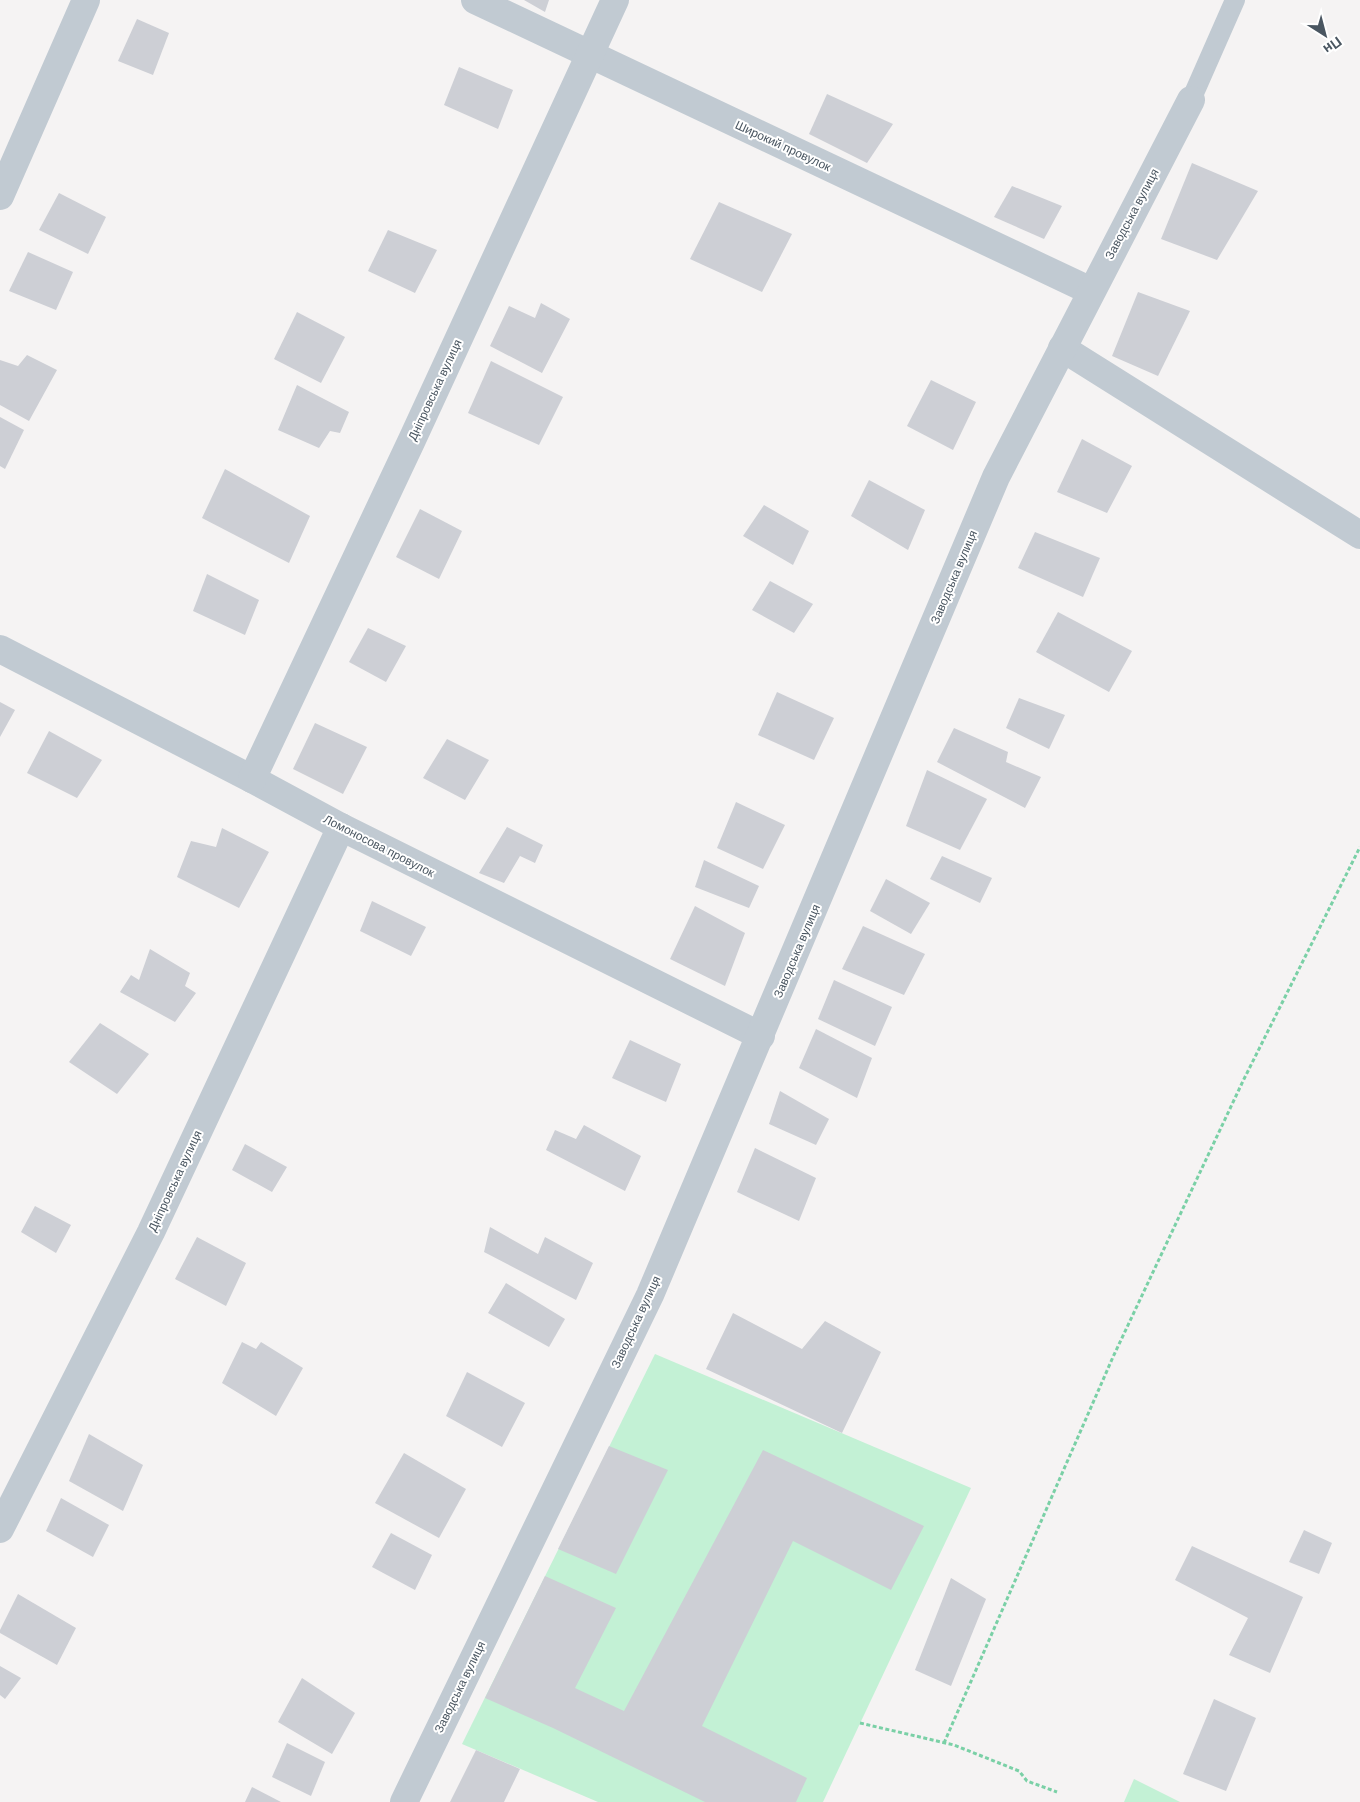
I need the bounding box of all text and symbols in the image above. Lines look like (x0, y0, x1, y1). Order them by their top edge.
north arrow (1300, 10, 1350, 60)
text: Пн (1320, 34, 1345, 57)
street label: Широкий провулок (733, 118, 834, 175)
street label: Заводська вулиця (1102, 166, 1162, 262)
street label: Дніпровська вулиця (405, 337, 465, 443)
street label: Заводська вулиця (928, 528, 980, 626)
street label: Ломоносова провулок (321, 812, 437, 880)
street label: Заводська вулиця (771, 902, 823, 1000)
street label: Дніпровська вулиця (145, 1128, 205, 1234)
street label: Заводська вулиця (608, 1274, 664, 1370)
street label: Заводська вулиця (432, 1639, 488, 1735)

